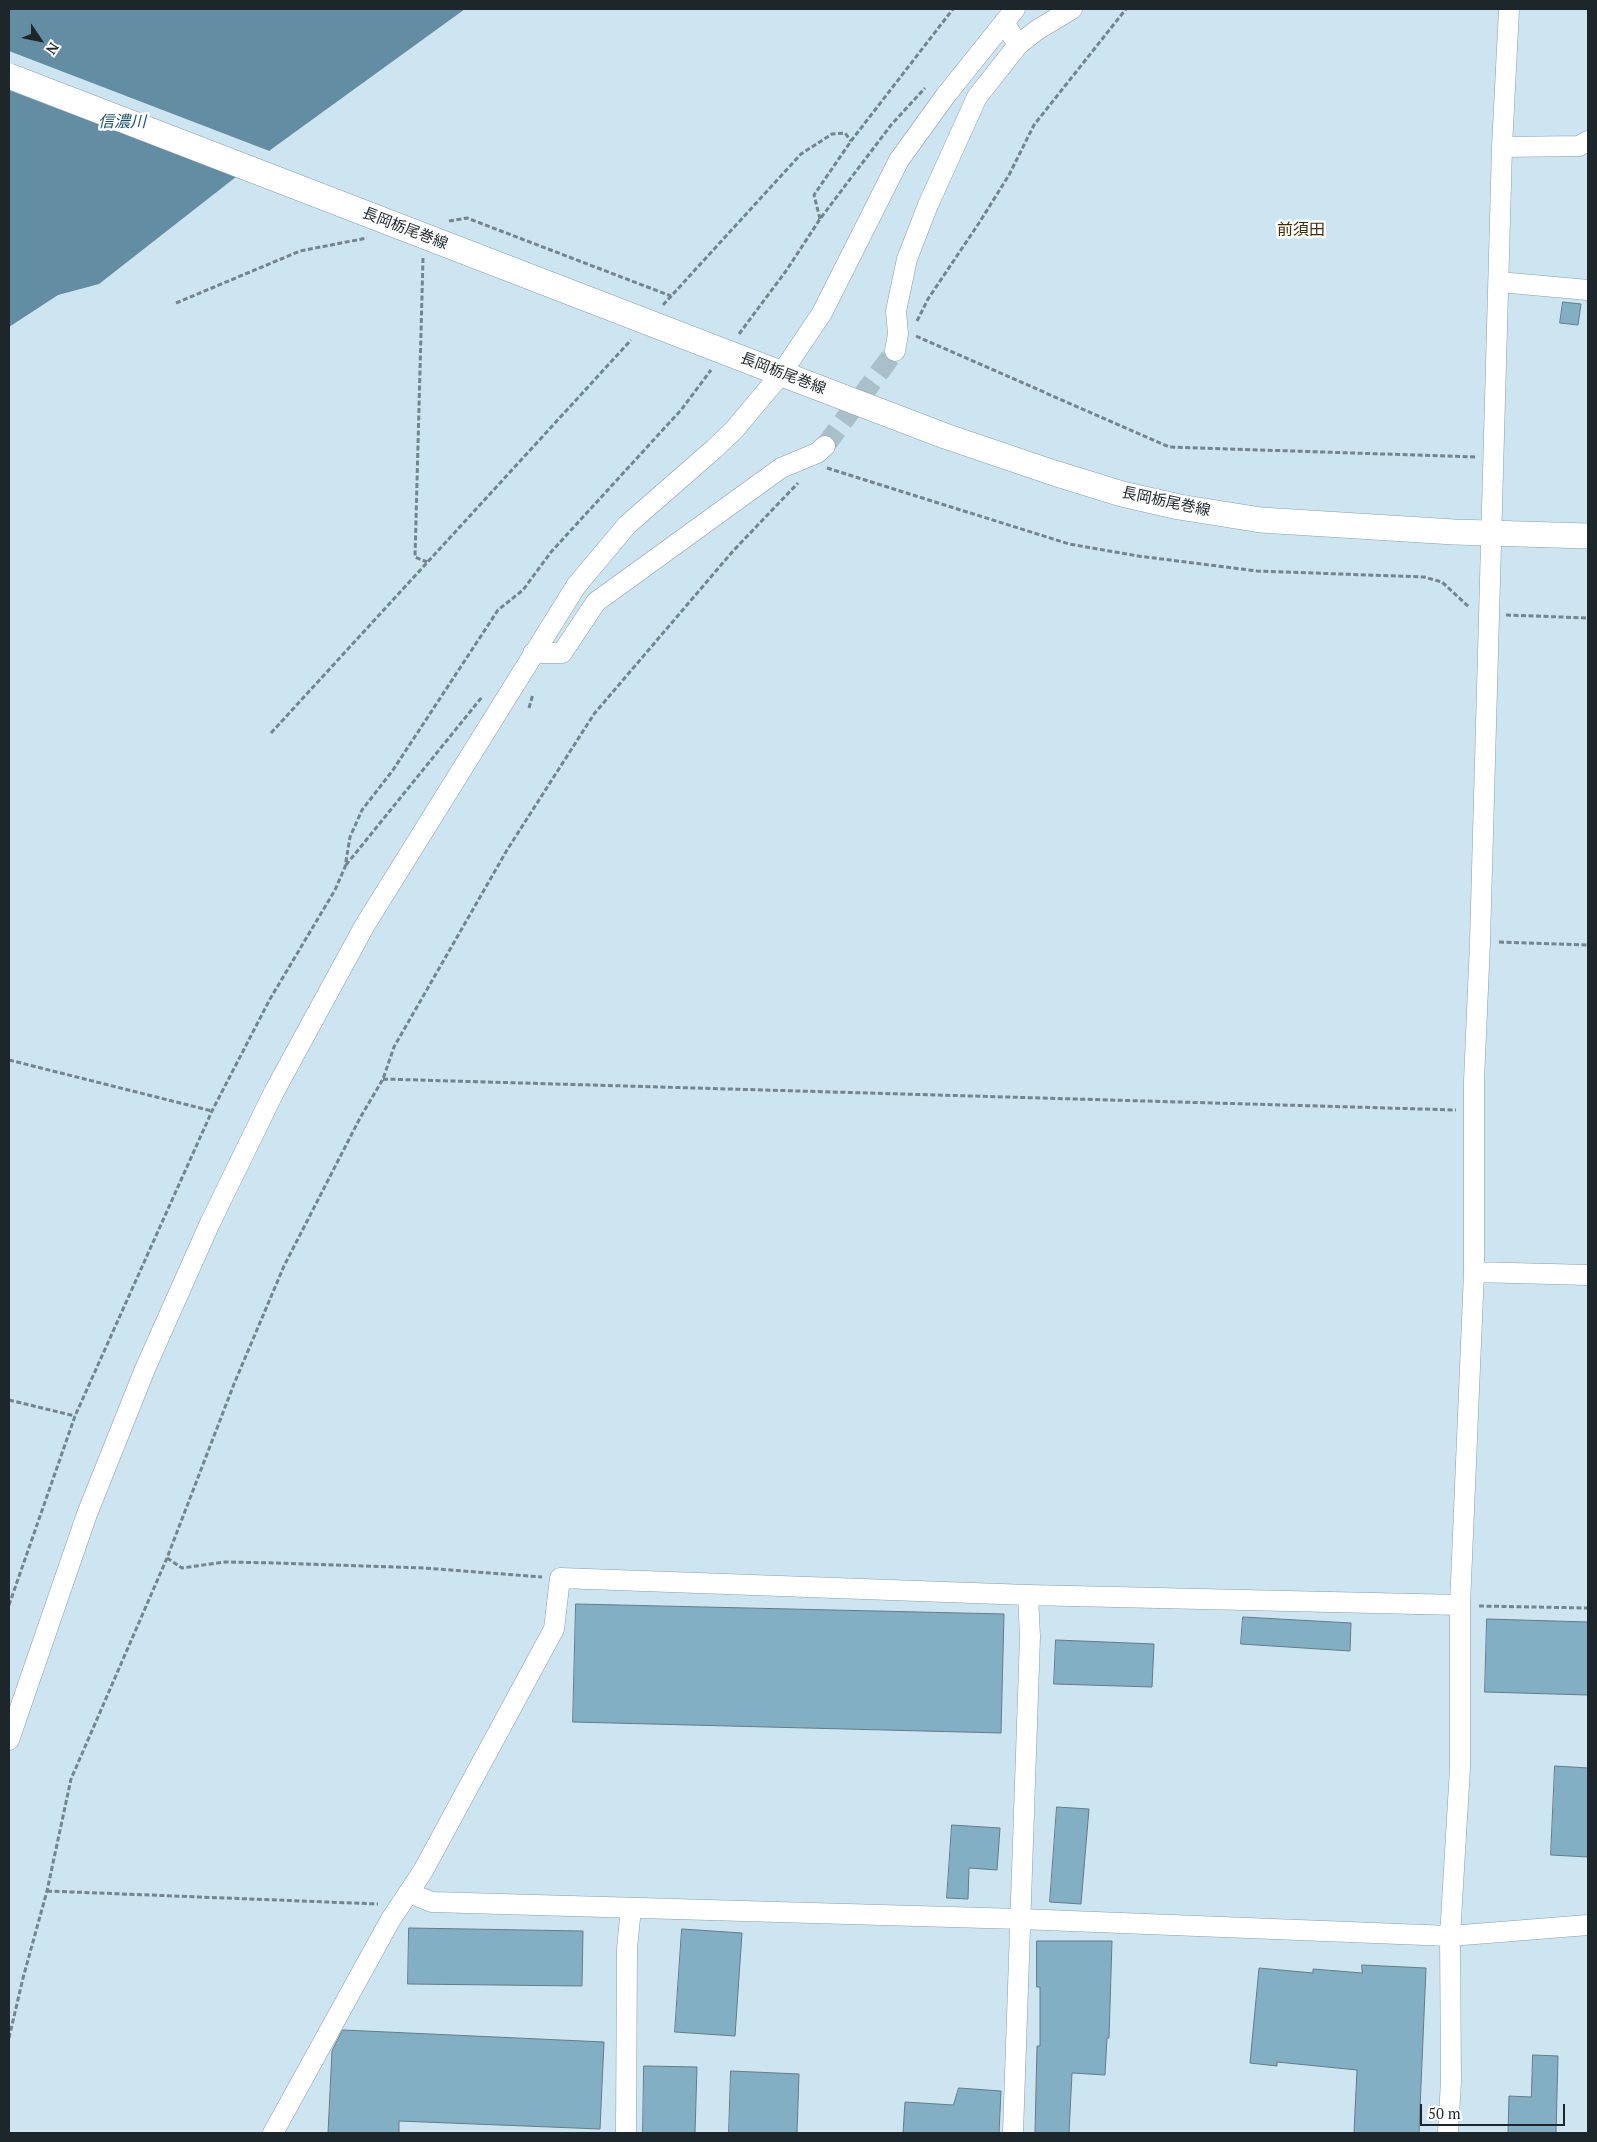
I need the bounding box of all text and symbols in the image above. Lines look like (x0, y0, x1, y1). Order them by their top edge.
north arrow (15, 15, 65, 65)
text: N (42, 39, 64, 58)
water label: 信濃川 (98, 112, 146, 132)
street label: 長岡栃尾巻線 (360, 204, 450, 254)
district label: 前須田 (1277, 220, 1325, 240)
street label: 長岡栃尾巻線 (738, 349, 828, 399)
street label: 長岡栃尾巻線 (1120, 484, 1212, 520)
scale bar (1422, 2094, 1567, 2126)
text: 50 m (1428, 2103, 1461, 2123)

